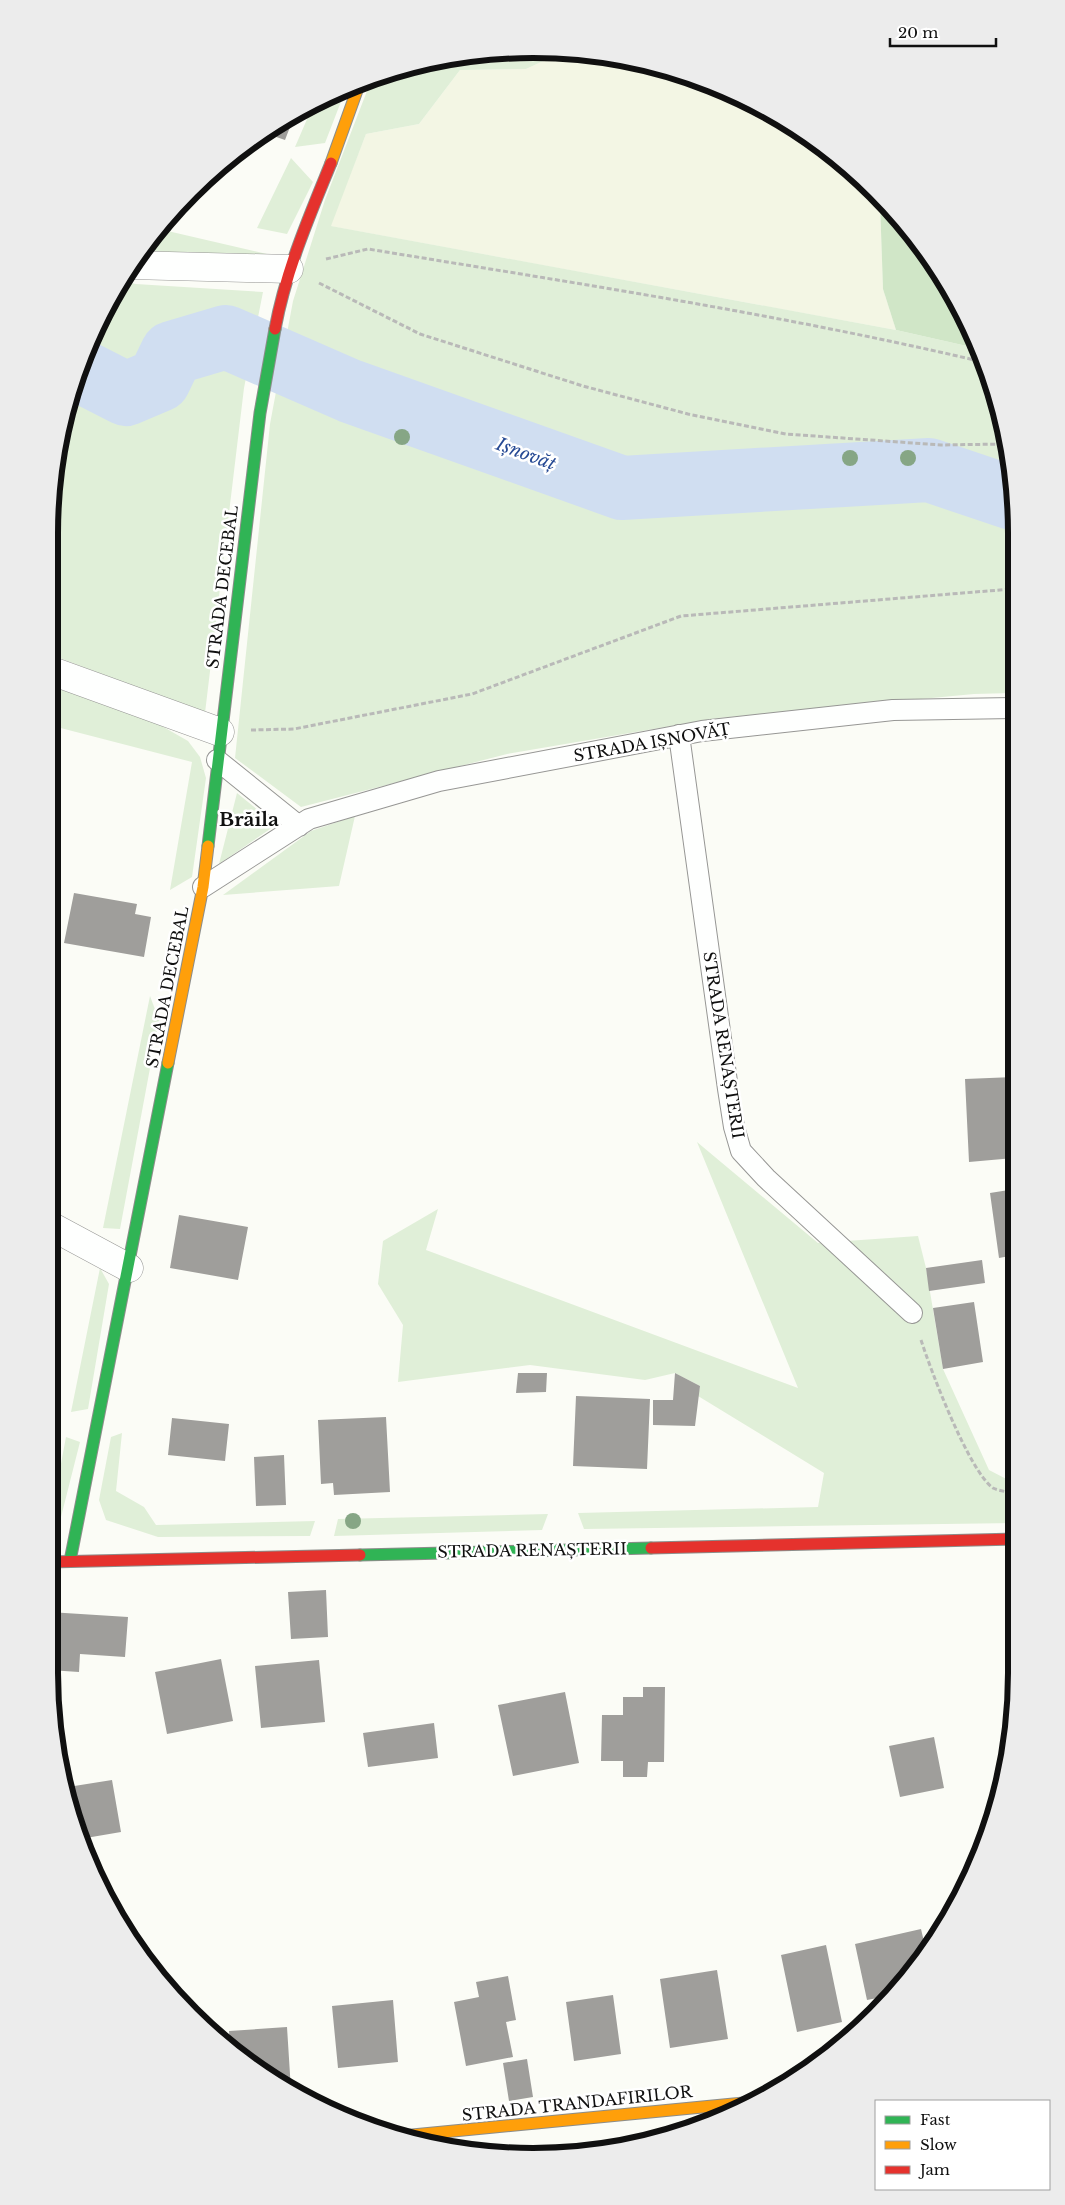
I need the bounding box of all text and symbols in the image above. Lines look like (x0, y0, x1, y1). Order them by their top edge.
scale bar (890, 15, 996, 47)
text: 20 m (898, 23, 938, 42)
water label: Ișnovăț (492, 433, 559, 475)
street label: STRADA DECEBAL (202, 504, 242, 670)
street label: STRADA IȘNOVĂȚ (572, 718, 732, 767)
district label: Brăila (219, 808, 279, 831)
street label: STRADA DECEBAL (142, 904, 193, 1069)
street label: STRADA RENAȘTERII (698, 950, 749, 1140)
street label: STRADA RENAȘTERII (437, 1538, 627, 1563)
street label: STRADA TRANDAFIRILOR (461, 2081, 695, 2125)
legend (875, 2100, 1050, 2190)
text: Fast (920, 2110, 951, 2129)
text: Slow (920, 2135, 957, 2154)
text: Jam (918, 2160, 950, 2179)

